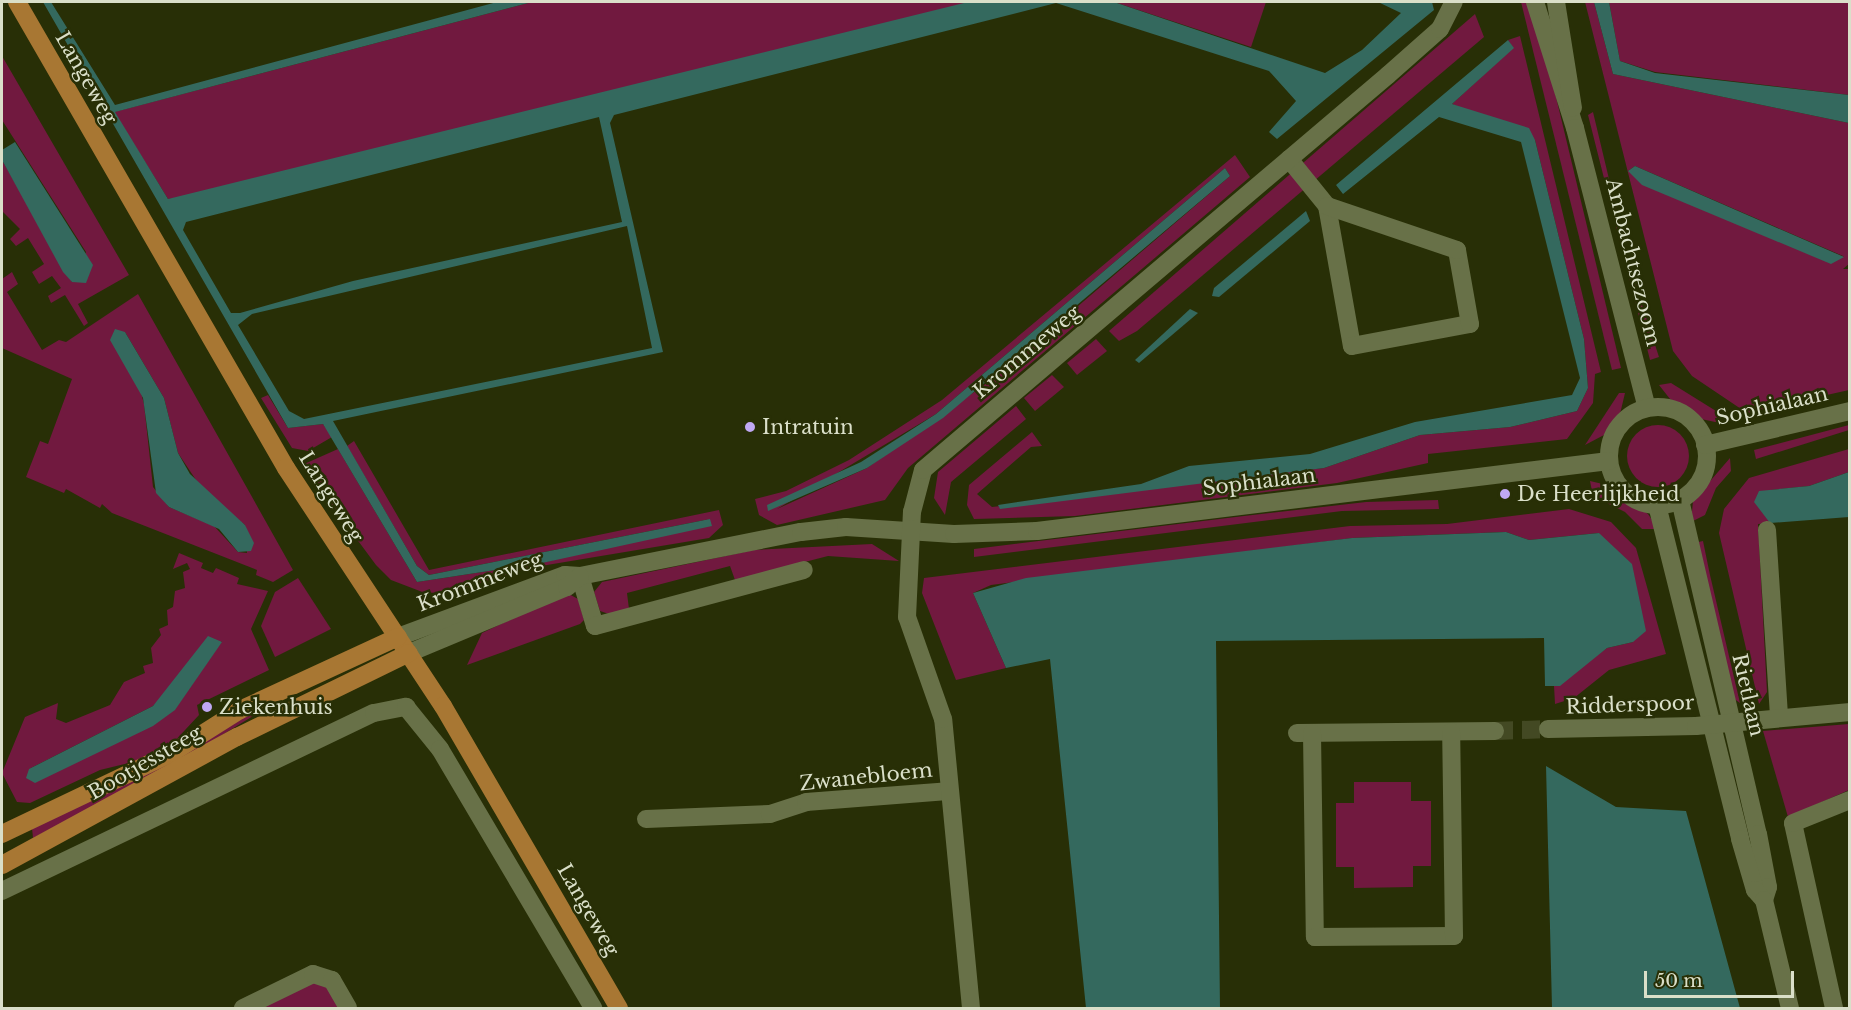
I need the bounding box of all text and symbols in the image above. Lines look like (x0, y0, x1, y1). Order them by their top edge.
street label: Langeweg (50, 28, 122, 128)
street label: Ambachtsezoom (1601, 175, 1665, 349)
street label: Krommeweg (969, 300, 1085, 404)
street label: Sophialaan (1714, 382, 1830, 430)
place label: Intratuin (762, 415, 854, 439)
marker: Intratuin (743, 420, 757, 434)
street label: Langeweg (294, 447, 368, 547)
street label: Sophialaan (1201, 463, 1317, 501)
place label: De Heerlijkheid (1517, 482, 1680, 506)
marker: De Heerlijkheid (1498, 487, 1512, 501)
street label: Krommeweg (414, 547, 546, 617)
street label: Rietlaan (1727, 651, 1769, 739)
street label: Ridderspoor (1565, 691, 1695, 719)
place label: Ziekenhuis (219, 695, 333, 719)
marker: Ziekenhuis (200, 700, 214, 714)
street label: Bootjessteeg (84, 721, 206, 805)
street label: Zwanebloem (798, 758, 934, 796)
street label: Langeweg (552, 860, 624, 960)
scale bar (1647, 959, 1797, 997)
text: 50 m (1655, 970, 1703, 992)

